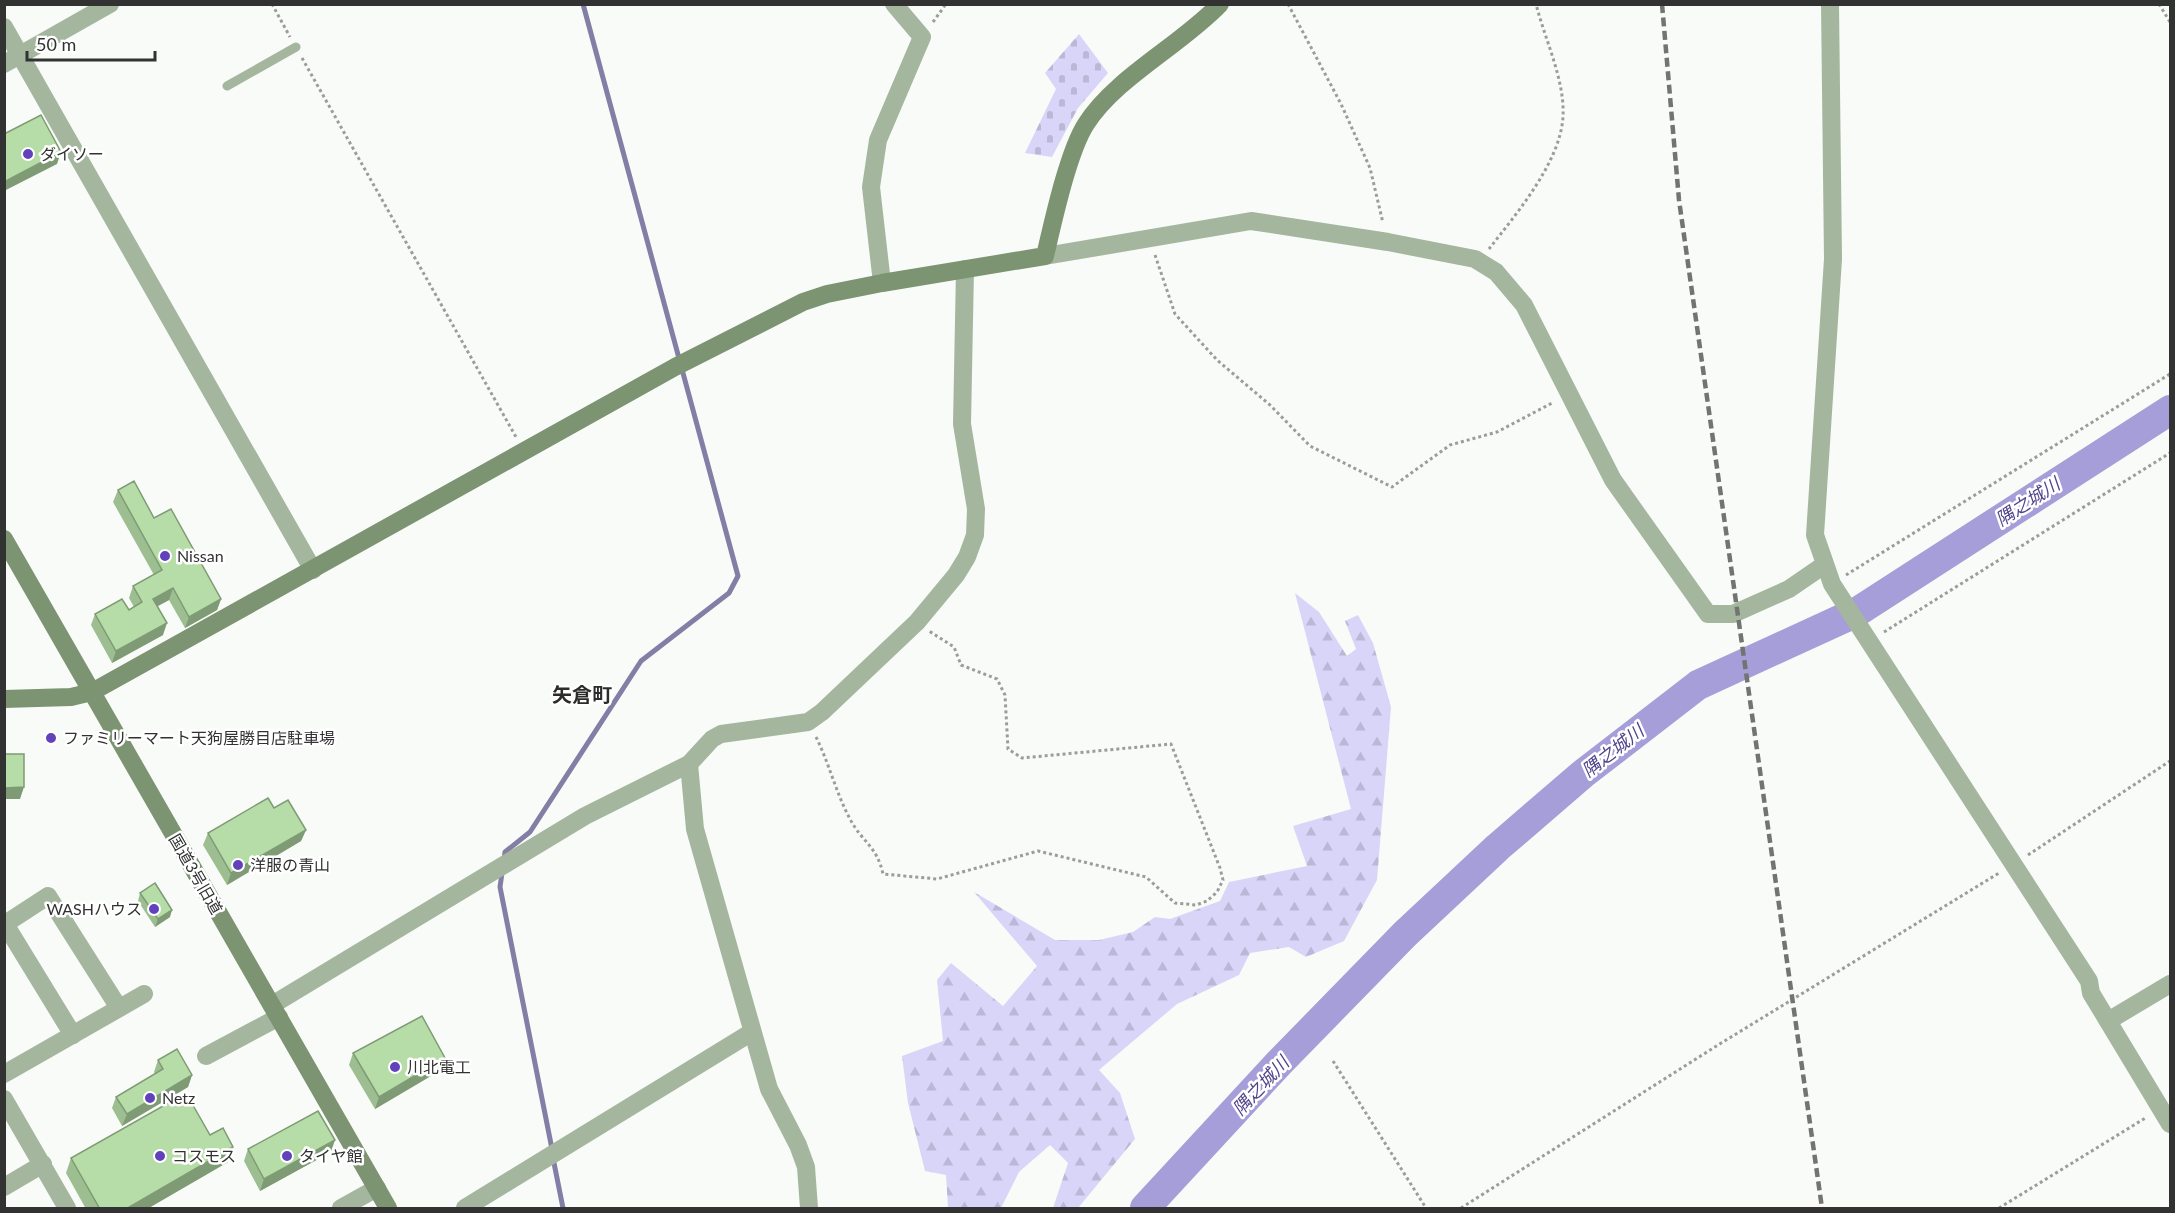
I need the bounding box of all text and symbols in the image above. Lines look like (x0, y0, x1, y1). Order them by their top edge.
scale bar (27, 24, 154, 62)
text: 50 m (36, 33, 76, 55)
place label: ダイソー (40, 144, 104, 163)
marker: ダイソー (21, 147, 35, 161)
water label: 隅之城川 (1991, 471, 2065, 530)
place label: Nissan (177, 546, 224, 565)
marker: Nissan (158, 549, 172, 563)
district label: 矢倉町 (552, 682, 612, 706)
water label: 隅之城川 (1577, 718, 1649, 781)
place label: ファミリーマート天狗屋勝目店駐車場 (63, 728, 335, 747)
marker: ファミリーマート天狗屋勝目店駐車場 (44, 731, 58, 745)
street label: 国道3号旧道 (166, 830, 227, 917)
place label: 洋服の青山 (250, 855, 330, 874)
marker: 洋服の青山 (231, 858, 245, 872)
place label: WASHハウス (46, 899, 142, 918)
marker: WASHハウス (147, 902, 161, 916)
water label: 隅之城川 (1228, 1050, 1294, 1119)
place label: 川北電工 (407, 1057, 471, 1076)
marker: 川北電工 (388, 1060, 402, 1074)
place label: Netz (162, 1088, 195, 1107)
marker: Netz (143, 1091, 157, 1105)
place label: コスモス (172, 1146, 236, 1165)
place label: タイヤ館 (299, 1146, 363, 1165)
marker: コスモス (153, 1149, 167, 1163)
marker: タイヤ館 (280, 1149, 294, 1163)

